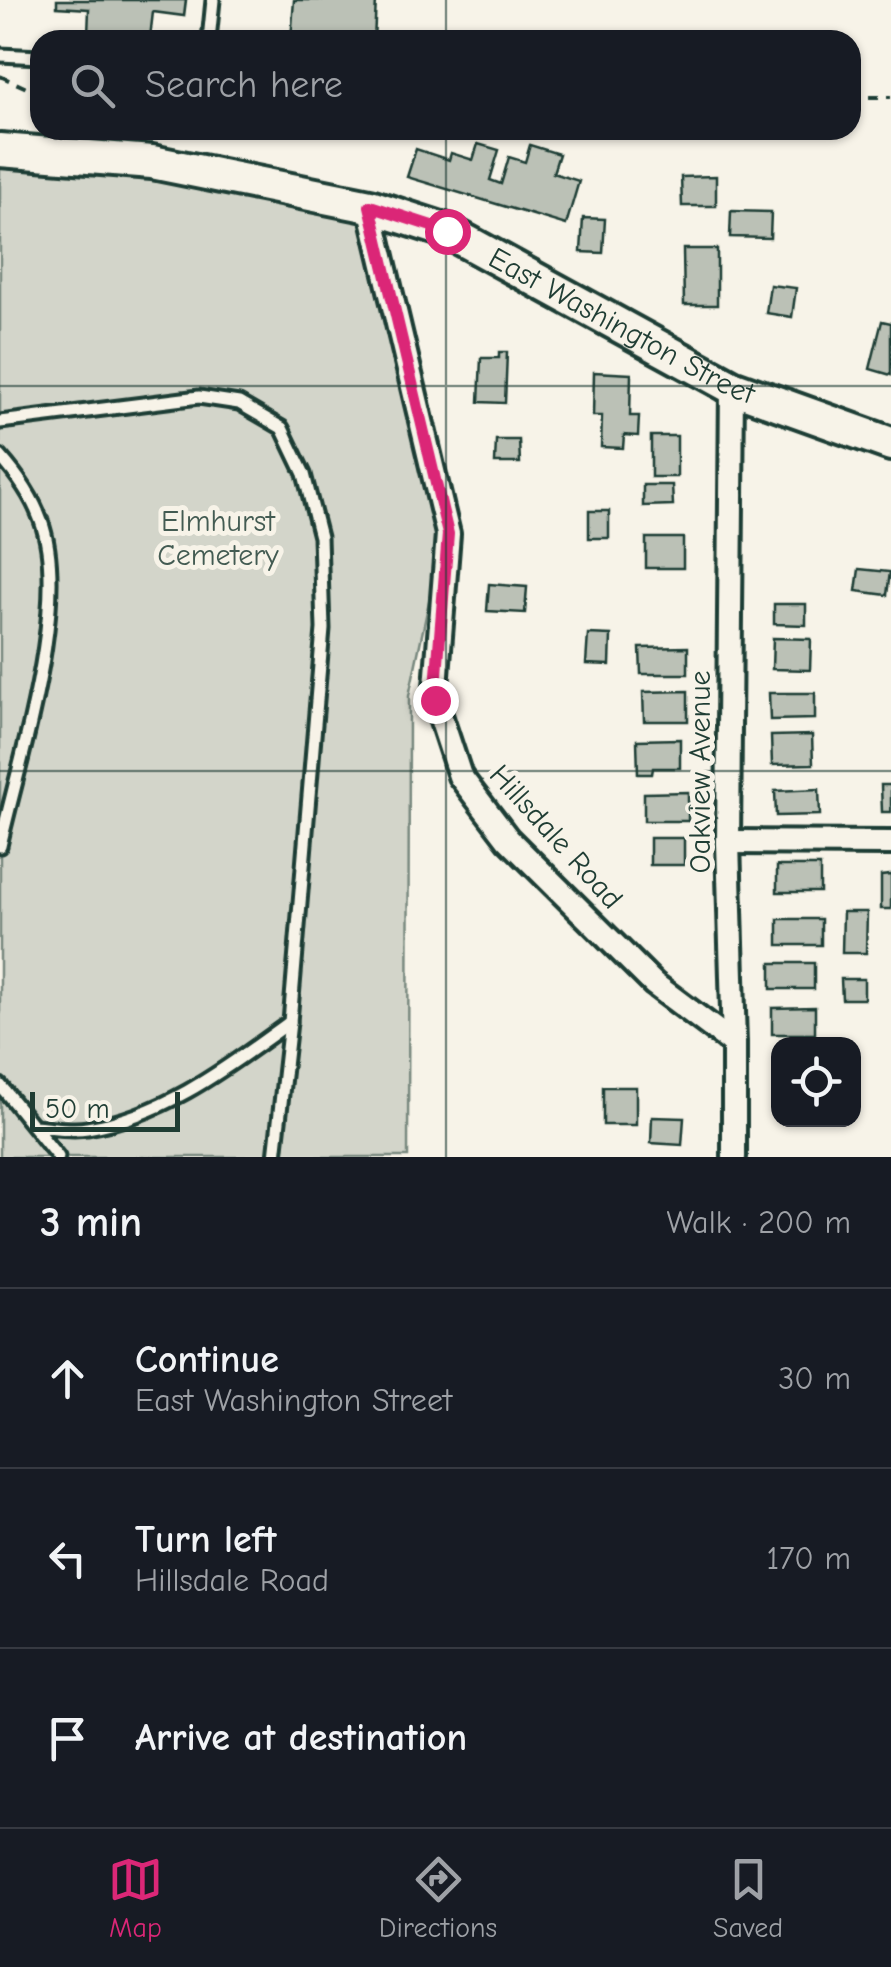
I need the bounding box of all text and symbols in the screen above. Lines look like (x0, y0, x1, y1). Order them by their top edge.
search box (30, 30, 861, 140)
icon: search (65, 58, 120, 113)
text: Search here (145, 63, 343, 107)
route start (425, 209, 471, 255)
street label: East Washington Street (483, 240, 761, 412)
park label: Elmhurst Cemetery (157, 504, 279, 573)
street label: Oakview Avenue (683, 671, 718, 873)
route end (413, 678, 459, 724)
street label: Hillsdale Road (482, 758, 630, 916)
map controls (771, 1037, 861, 1127)
button: locate (771, 1037, 861, 1127)
scale bar (30, 1087, 180, 1132)
text: 50 m (45, 1093, 110, 1125)
text: 3 min (40, 1198, 142, 1247)
text: Walk · 200 m (667, 1204, 851, 1241)
text: Continue (135, 1338, 279, 1382)
icon: ahead (40, 1351, 95, 1406)
text: 30 m (778, 1360, 851, 1397)
text: East Washington Street (135, 1382, 452, 1419)
text: Turn left (135, 1518, 276, 1562)
icon: left (40, 1531, 95, 1586)
text: 170 m (767, 1540, 851, 1577)
text: Hillsdale Road (135, 1562, 329, 1599)
icon: arrive (40, 1711, 95, 1766)
text: Arrive at destination (135, 1716, 467, 1760)
tab: Map (108, 1852, 163, 1944)
tab: Directions (379, 1852, 497, 1944)
tab: Saved (713, 1852, 783, 1944)

